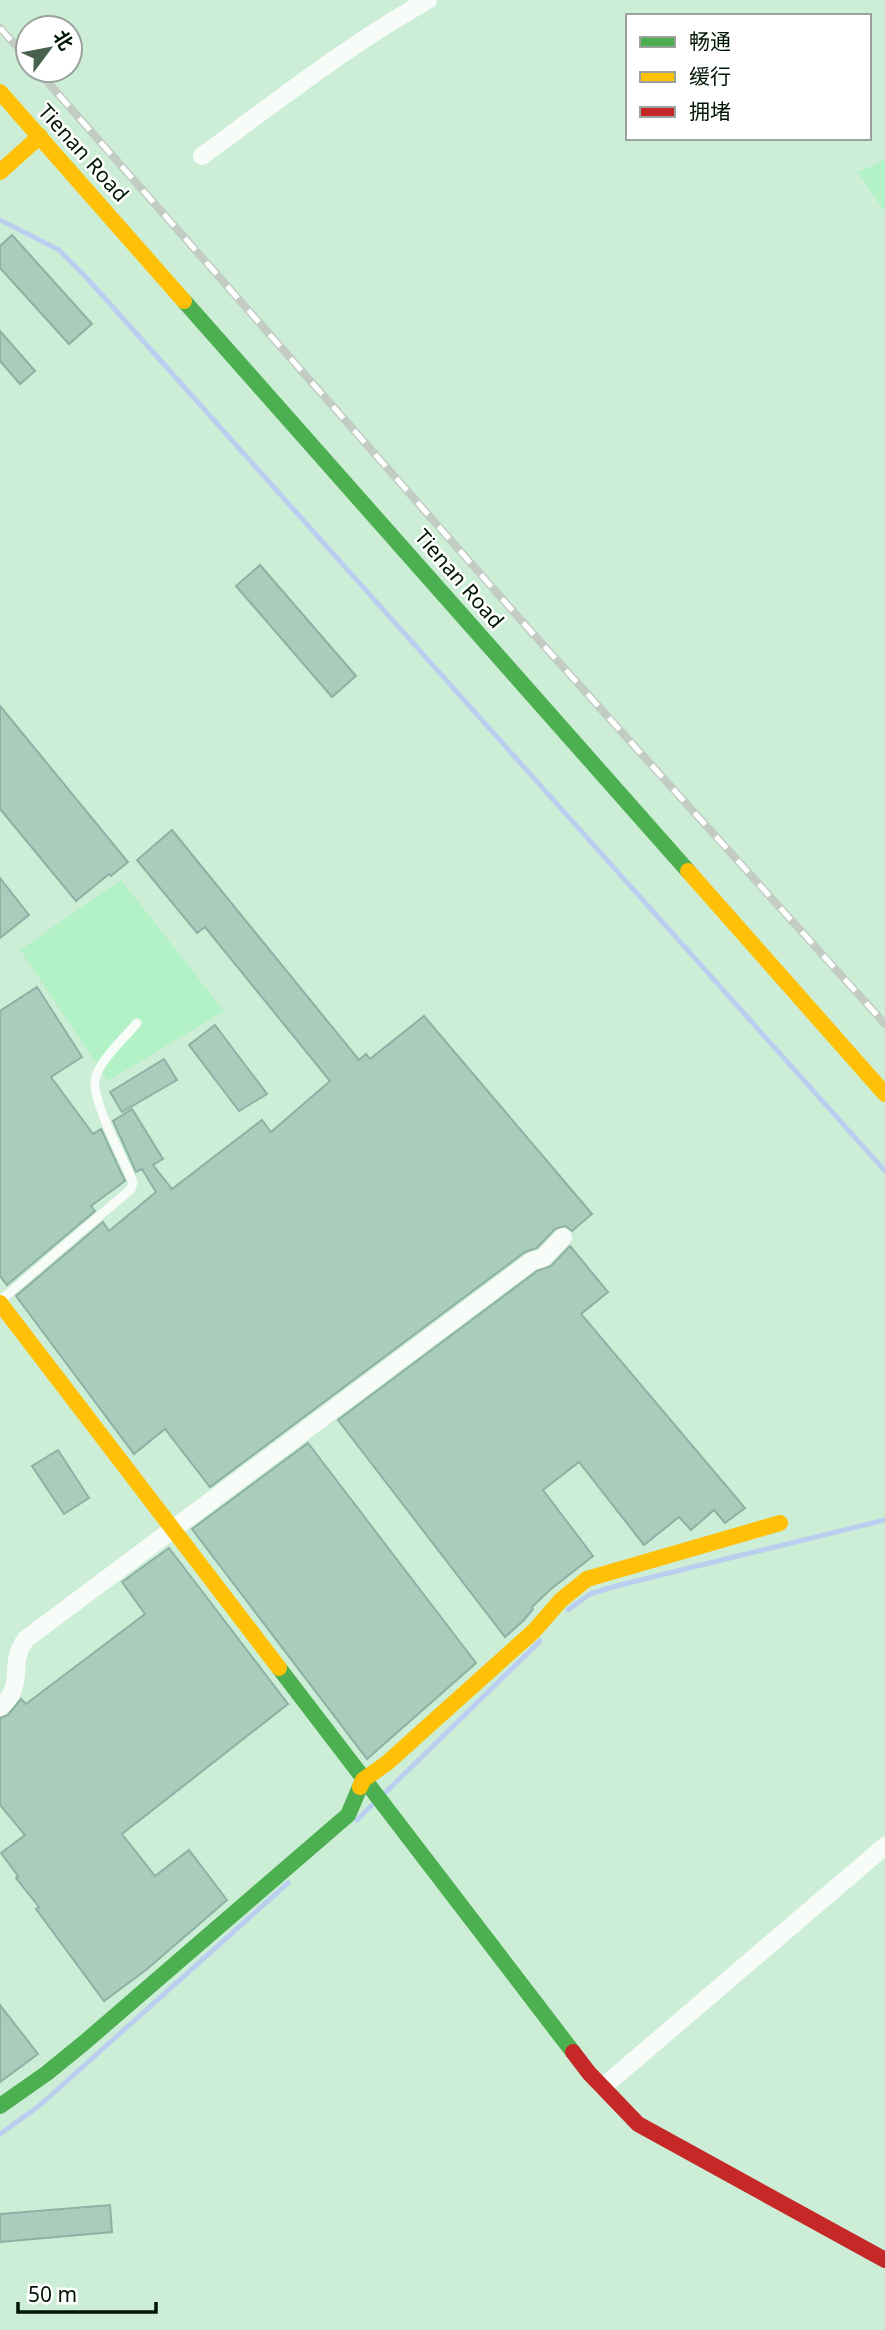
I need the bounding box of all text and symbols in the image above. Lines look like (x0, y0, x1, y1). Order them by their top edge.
north arrow (14, 14, 84, 84)
legend (626, 14, 871, 140)
text: 北 (47, 25, 79, 55)
text: 畅通 (689, 27, 731, 55)
text: 缓行 (689, 62, 731, 90)
street label: Tienan Road (32, 97, 135, 207)
text: 拥堵 (689, 97, 731, 125)
street label: Tienan Road (409, 523, 511, 634)
scale bar (18, 2270, 156, 2314)
text: 50 m (28, 2280, 77, 2308)

